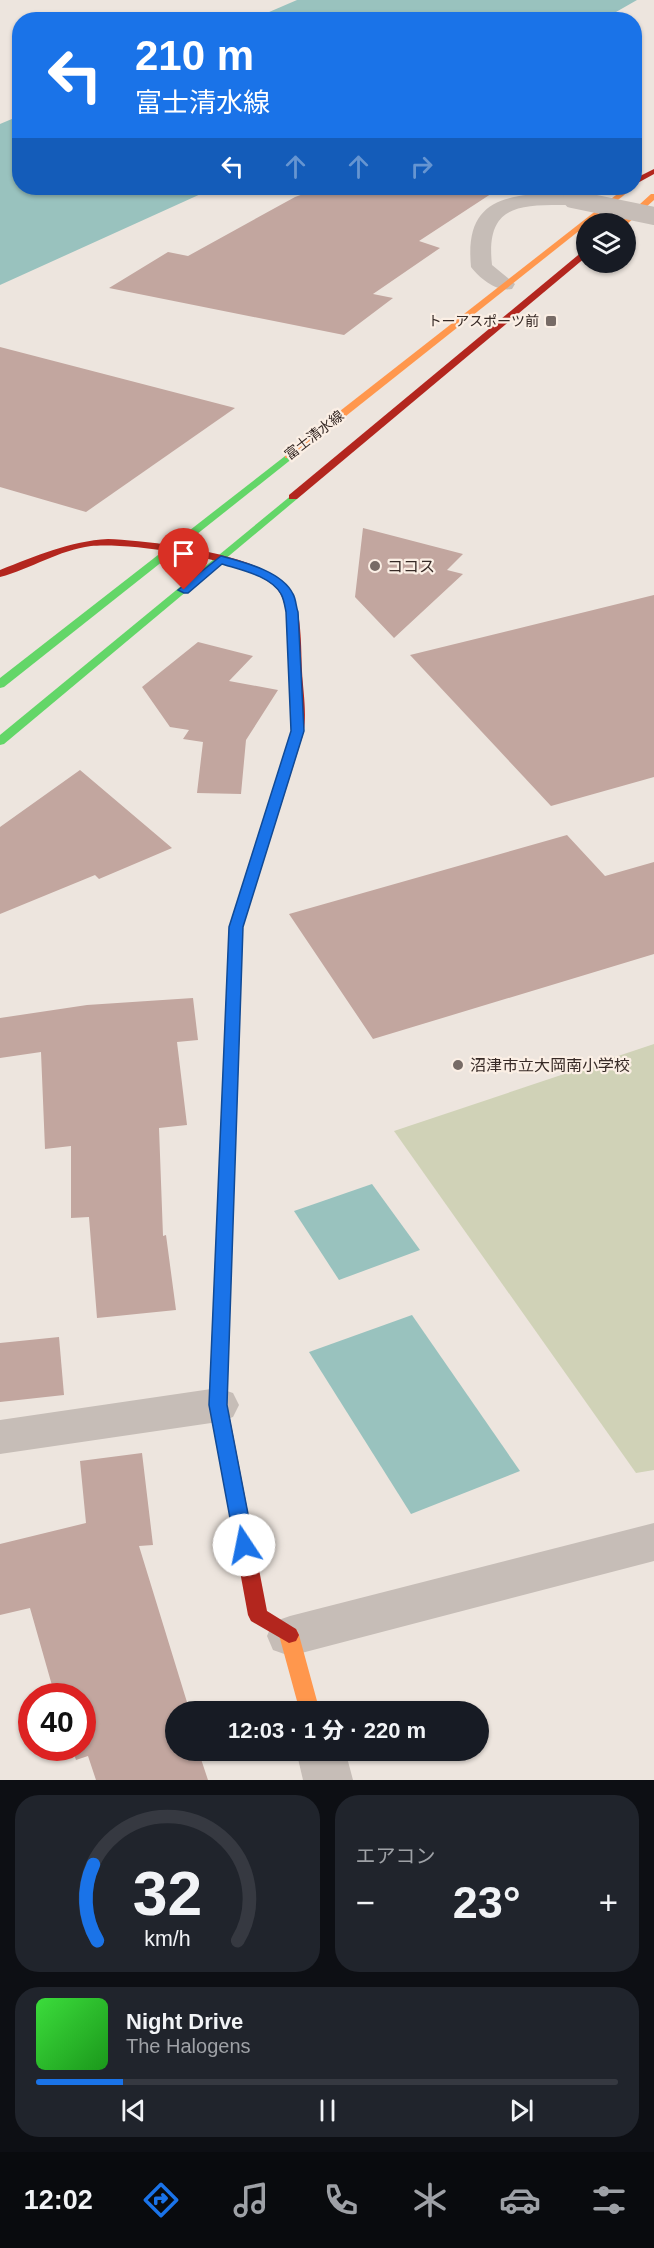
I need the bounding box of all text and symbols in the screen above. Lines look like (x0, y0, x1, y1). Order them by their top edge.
text: 210 m (135, 32, 254, 79)
icon: left (36, 36, 114, 114)
text: 富士清水線 (135, 88, 270, 118)
icon: left (216, 150, 249, 183)
icon: ahead (279, 150, 312, 183)
icon: ahead (342, 150, 375, 183)
icon: right (405, 150, 438, 183)
map controls (576, 213, 636, 273)
button: layers (576, 213, 636, 273)
place label: トーアスポーツ前 (428, 313, 539, 329)
marker: トーアスポーツ前 (544, 314, 558, 328)
street label: 富士清水線 (281, 407, 347, 463)
pin (158, 528, 209, 590)
icon: arrive (167, 537, 200, 570)
place label: ココス (387, 558, 435, 575)
marker: ココス (368, 559, 382, 573)
place label: 沼津市立大岡南小学校 (470, 1057, 630, 1074)
marker: 沼津市立大岡南小学校 (451, 1058, 465, 1072)
position arrow (212, 1513, 276, 1577)
speed limit sign: 40 (18, 1683, 96, 1761)
text: 12:03 · 1 分 · 220 m (228, 1718, 426, 1743)
text: エアコン (356, 1845, 436, 1867)
text: 32 (133, 1859, 202, 1928)
text: 23° (453, 1877, 521, 1928)
text: − (356, 1884, 375, 1921)
text: + (599, 1884, 618, 1921)
text: km/h (144, 1927, 190, 1951)
text: Night Drive (126, 2009, 243, 2034)
text: The Halogens (126, 2035, 251, 2057)
icon: previous (117, 2094, 150, 2127)
icon: pause (311, 2094, 344, 2127)
icon: next (505, 2094, 538, 2127)
icon: directions (140, 2179, 182, 2221)
icon: music (230, 2179, 272, 2221)
icon: phone (320, 2179, 362, 2221)
icon: climate (409, 2179, 451, 2221)
icon: car (499, 2179, 541, 2221)
icon: filters (588, 2179, 630, 2221)
text: 12:02 (24, 2185, 93, 2215)

